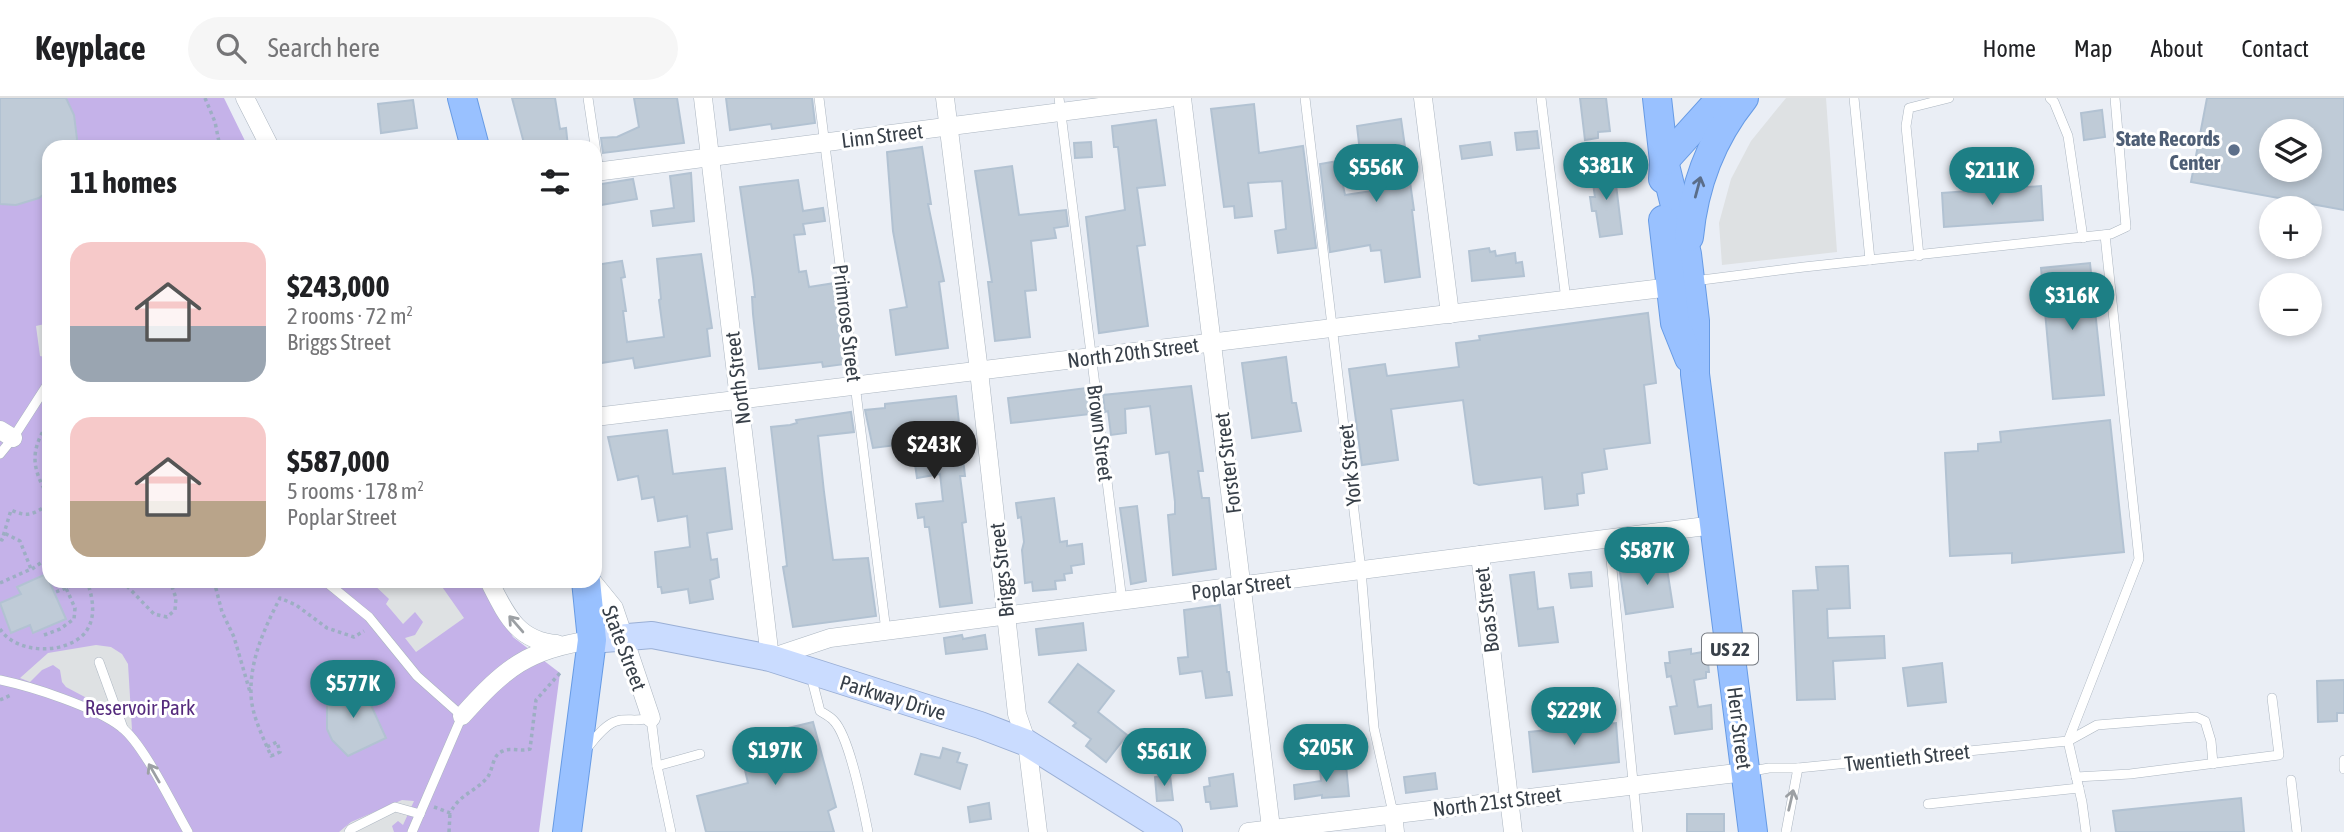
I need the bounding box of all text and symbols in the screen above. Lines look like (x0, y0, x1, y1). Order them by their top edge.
search box (188, 17, 678, 80)
text: Keyplace (35, 29, 146, 67)
icon: search (212, 29, 250, 67)
text: Search here (268, 33, 380, 63)
text: Home (1982, 35, 2036, 62)
text: Map (2074, 35, 2112, 62)
text: About (2150, 35, 2203, 62)
text: Contact (2241, 35, 2309, 62)
street label: Linn Street (840, 118, 924, 152)
map controls (2259, 119, 2322, 336)
button: layers (2259, 119, 2322, 182)
place label: State Records Center (2116, 126, 2221, 174)
pin: $381K (1557, 142, 1655, 202)
marker: State Records Center (2226, 142, 2242, 158)
pin: $556K (1327, 144, 1425, 204)
pin: $211K (1943, 148, 2041, 207)
text: $381K (1579, 152, 1633, 178)
text: $556K (1349, 154, 1403, 180)
text: $211K (1965, 157, 2019, 183)
icon: filters (536, 163, 574, 201)
text: 11 homes (70, 165, 177, 199)
one-way arrow (1692, 176, 1705, 199)
button: + (2259, 196, 2322, 259)
street label: Primrose Street (829, 263, 867, 383)
text: $243,000 (287, 269, 390, 303)
icon: home (126, 270, 210, 354)
pin: $316K (2023, 272, 2121, 332)
button: − (2259, 273, 2322, 336)
text: $316K (2045, 282, 2099, 308)
text: 2 rooms · 72 m² (287, 303, 413, 329)
text: Briggs Street (287, 329, 391, 355)
street label: North Street (719, 330, 755, 426)
street label: North 20th Street (1066, 332, 1200, 372)
street label: Brown Street (1083, 383, 1119, 483)
street label: Forster Street (1209, 411, 1245, 515)
pin: $243K (885, 422, 983, 481)
street label: York Street (1333, 423, 1365, 507)
text: $243K (907, 431, 961, 457)
text: $587,000 (287, 444, 390, 478)
icon: home (126, 445, 210, 529)
text: 5 rooms · 178 m² (287, 478, 424, 504)
text: Poplar Street (287, 504, 397, 530)
street label: Briggs Street (984, 522, 1018, 618)
pin: $587K (1598, 528, 1696, 587)
text: $587K (1620, 537, 1674, 563)
street label: Boas Street (1469, 566, 1503, 654)
street label: Poplar Street (1190, 568, 1292, 604)
street label: State Street (598, 602, 652, 694)
one-way arrow (508, 616, 524, 634)
road number: US 22 (1702, 634, 1758, 664)
pin: $577K (304, 660, 402, 720)
text: $577K (326, 670, 380, 696)
street label: Parkway Drive (837, 670, 949, 724)
street label: Herr Street (1723, 685, 1757, 771)
pin: $229K (1525, 688, 1623, 747)
park label: Reservoir Park (85, 695, 195, 719)
text: $229K (1547, 697, 1601, 723)
pin: $205K (1277, 724, 1375, 784)
pin: $197K (726, 728, 824, 787)
pin: $561K (1115, 728, 1213, 788)
text: $205K (1299, 734, 1353, 760)
text: $197K (748, 737, 802, 763)
text: $561K (1137, 738, 1191, 764)
street label: Twentieth Street (1843, 738, 1971, 776)
one-way arrow (147, 763, 160, 784)
street label: North 21st Street (1431, 781, 1563, 821)
one-way arrow (1785, 789, 1799, 812)

